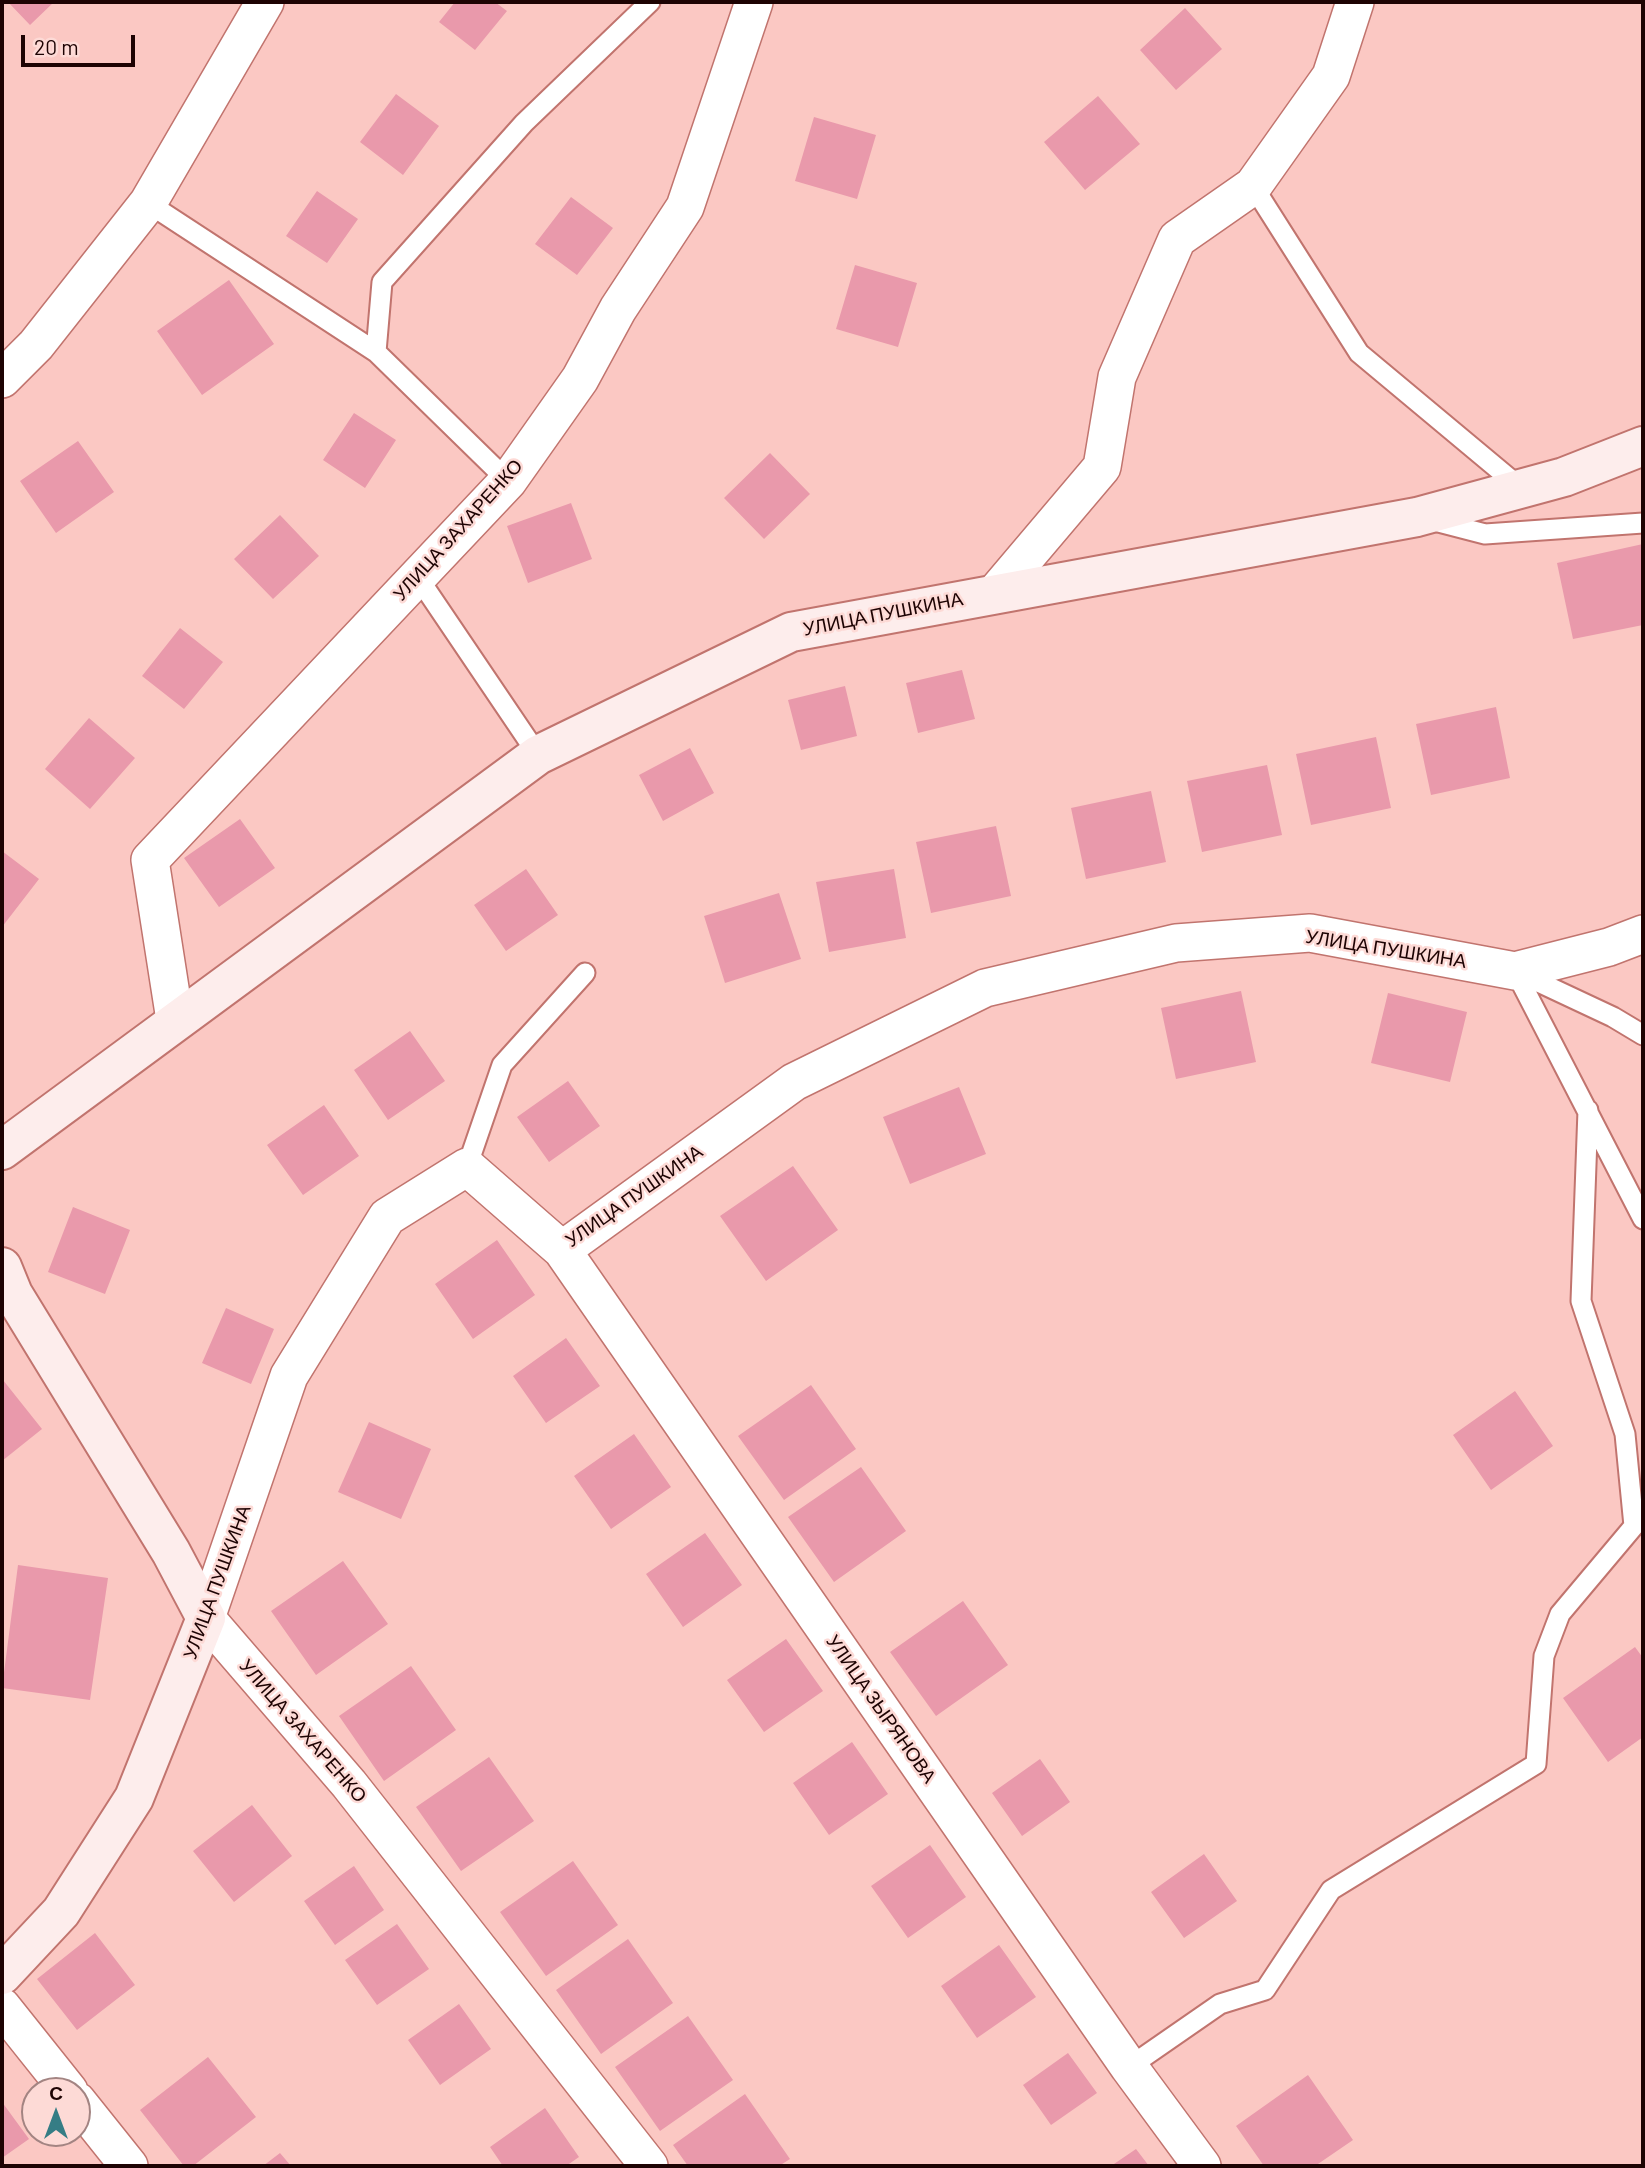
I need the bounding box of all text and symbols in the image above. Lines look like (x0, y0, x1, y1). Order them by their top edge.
scale bar (24, 21, 138, 65)
text: 20 m (34, 34, 79, 59)
street label: УЛИЦА ЗАХАРЕНКО (389, 455, 527, 605)
street label: УЛИЦА ПУШКИНА (801, 587, 965, 641)
street label: УЛИЦА ПУШКИНА (1304, 925, 1468, 973)
street label: УЛИЦА ПУШКИНА (561, 1140, 707, 1252)
street label: УЛИЦА ПУШКИНА (179, 1502, 255, 1662)
street label: УЛИЦА ЗЫРЯНОВА (821, 1631, 941, 1787)
street label: УЛИЦА ЗАХАРЕНКО (235, 1655, 371, 1807)
north arrow (21, 2077, 91, 2147)
text: С (49, 2081, 63, 2104)

